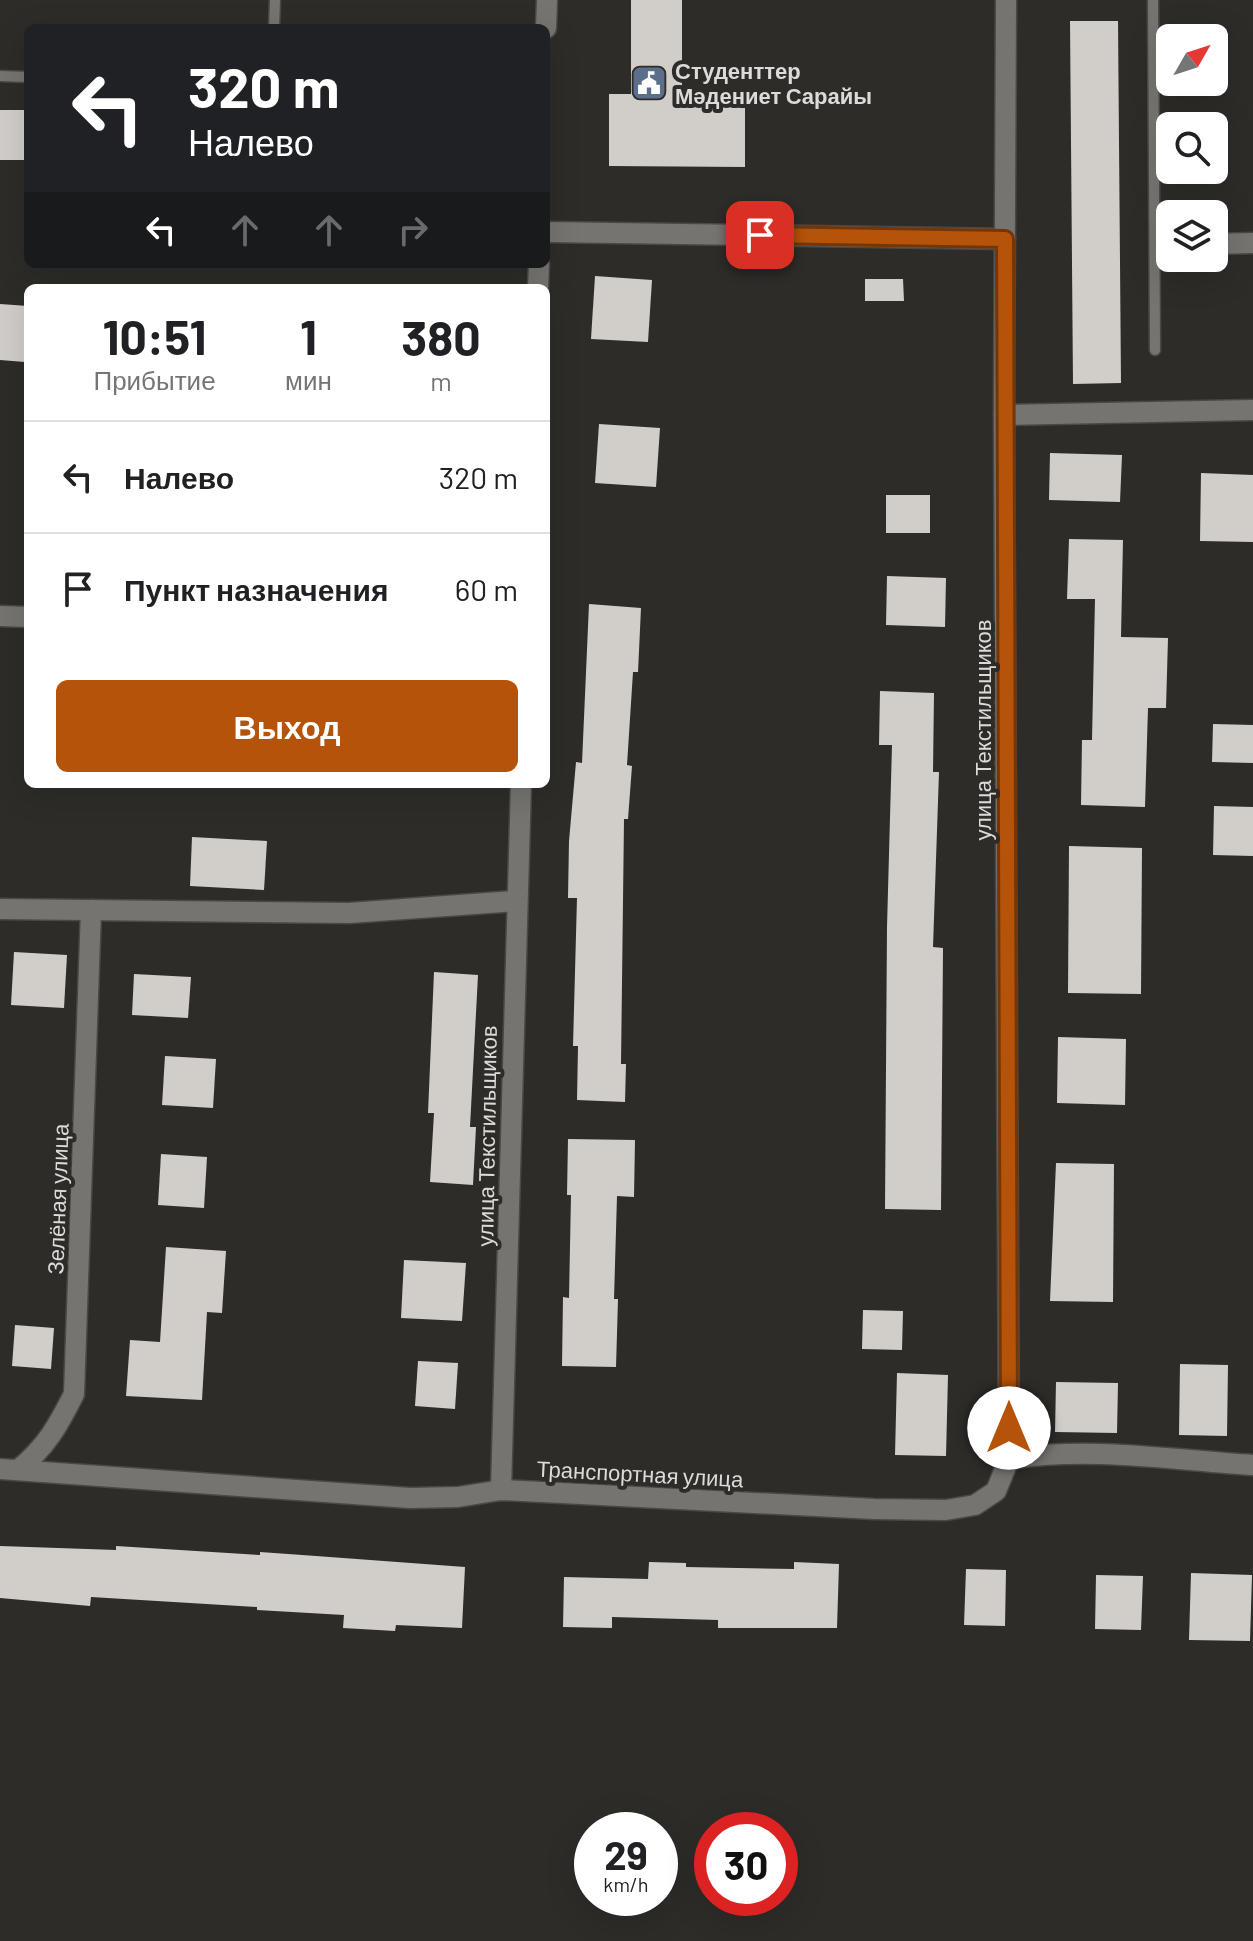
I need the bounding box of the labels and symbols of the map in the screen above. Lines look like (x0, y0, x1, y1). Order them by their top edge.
north arrow (1156, 24, 1228, 96)
place label: Студенттер Мәдениет Сарайы (675, 57, 872, 109)
public building icon: Студенттер Мәдениет Сарайы (630, 64, 668, 102)
pin (726, 201, 794, 269)
street label: улица Текстильщиков (969, 619, 996, 841)
street label: улица Текстильщиков (471, 1025, 502, 1247)
street label: Зелёная улица (41, 1122, 74, 1275)
position arrow (967, 1386, 1051, 1470)
street label: Транспортная улица (536, 1455, 745, 1492)
speed limit sign: 30 (694, 1812, 798, 1916)

